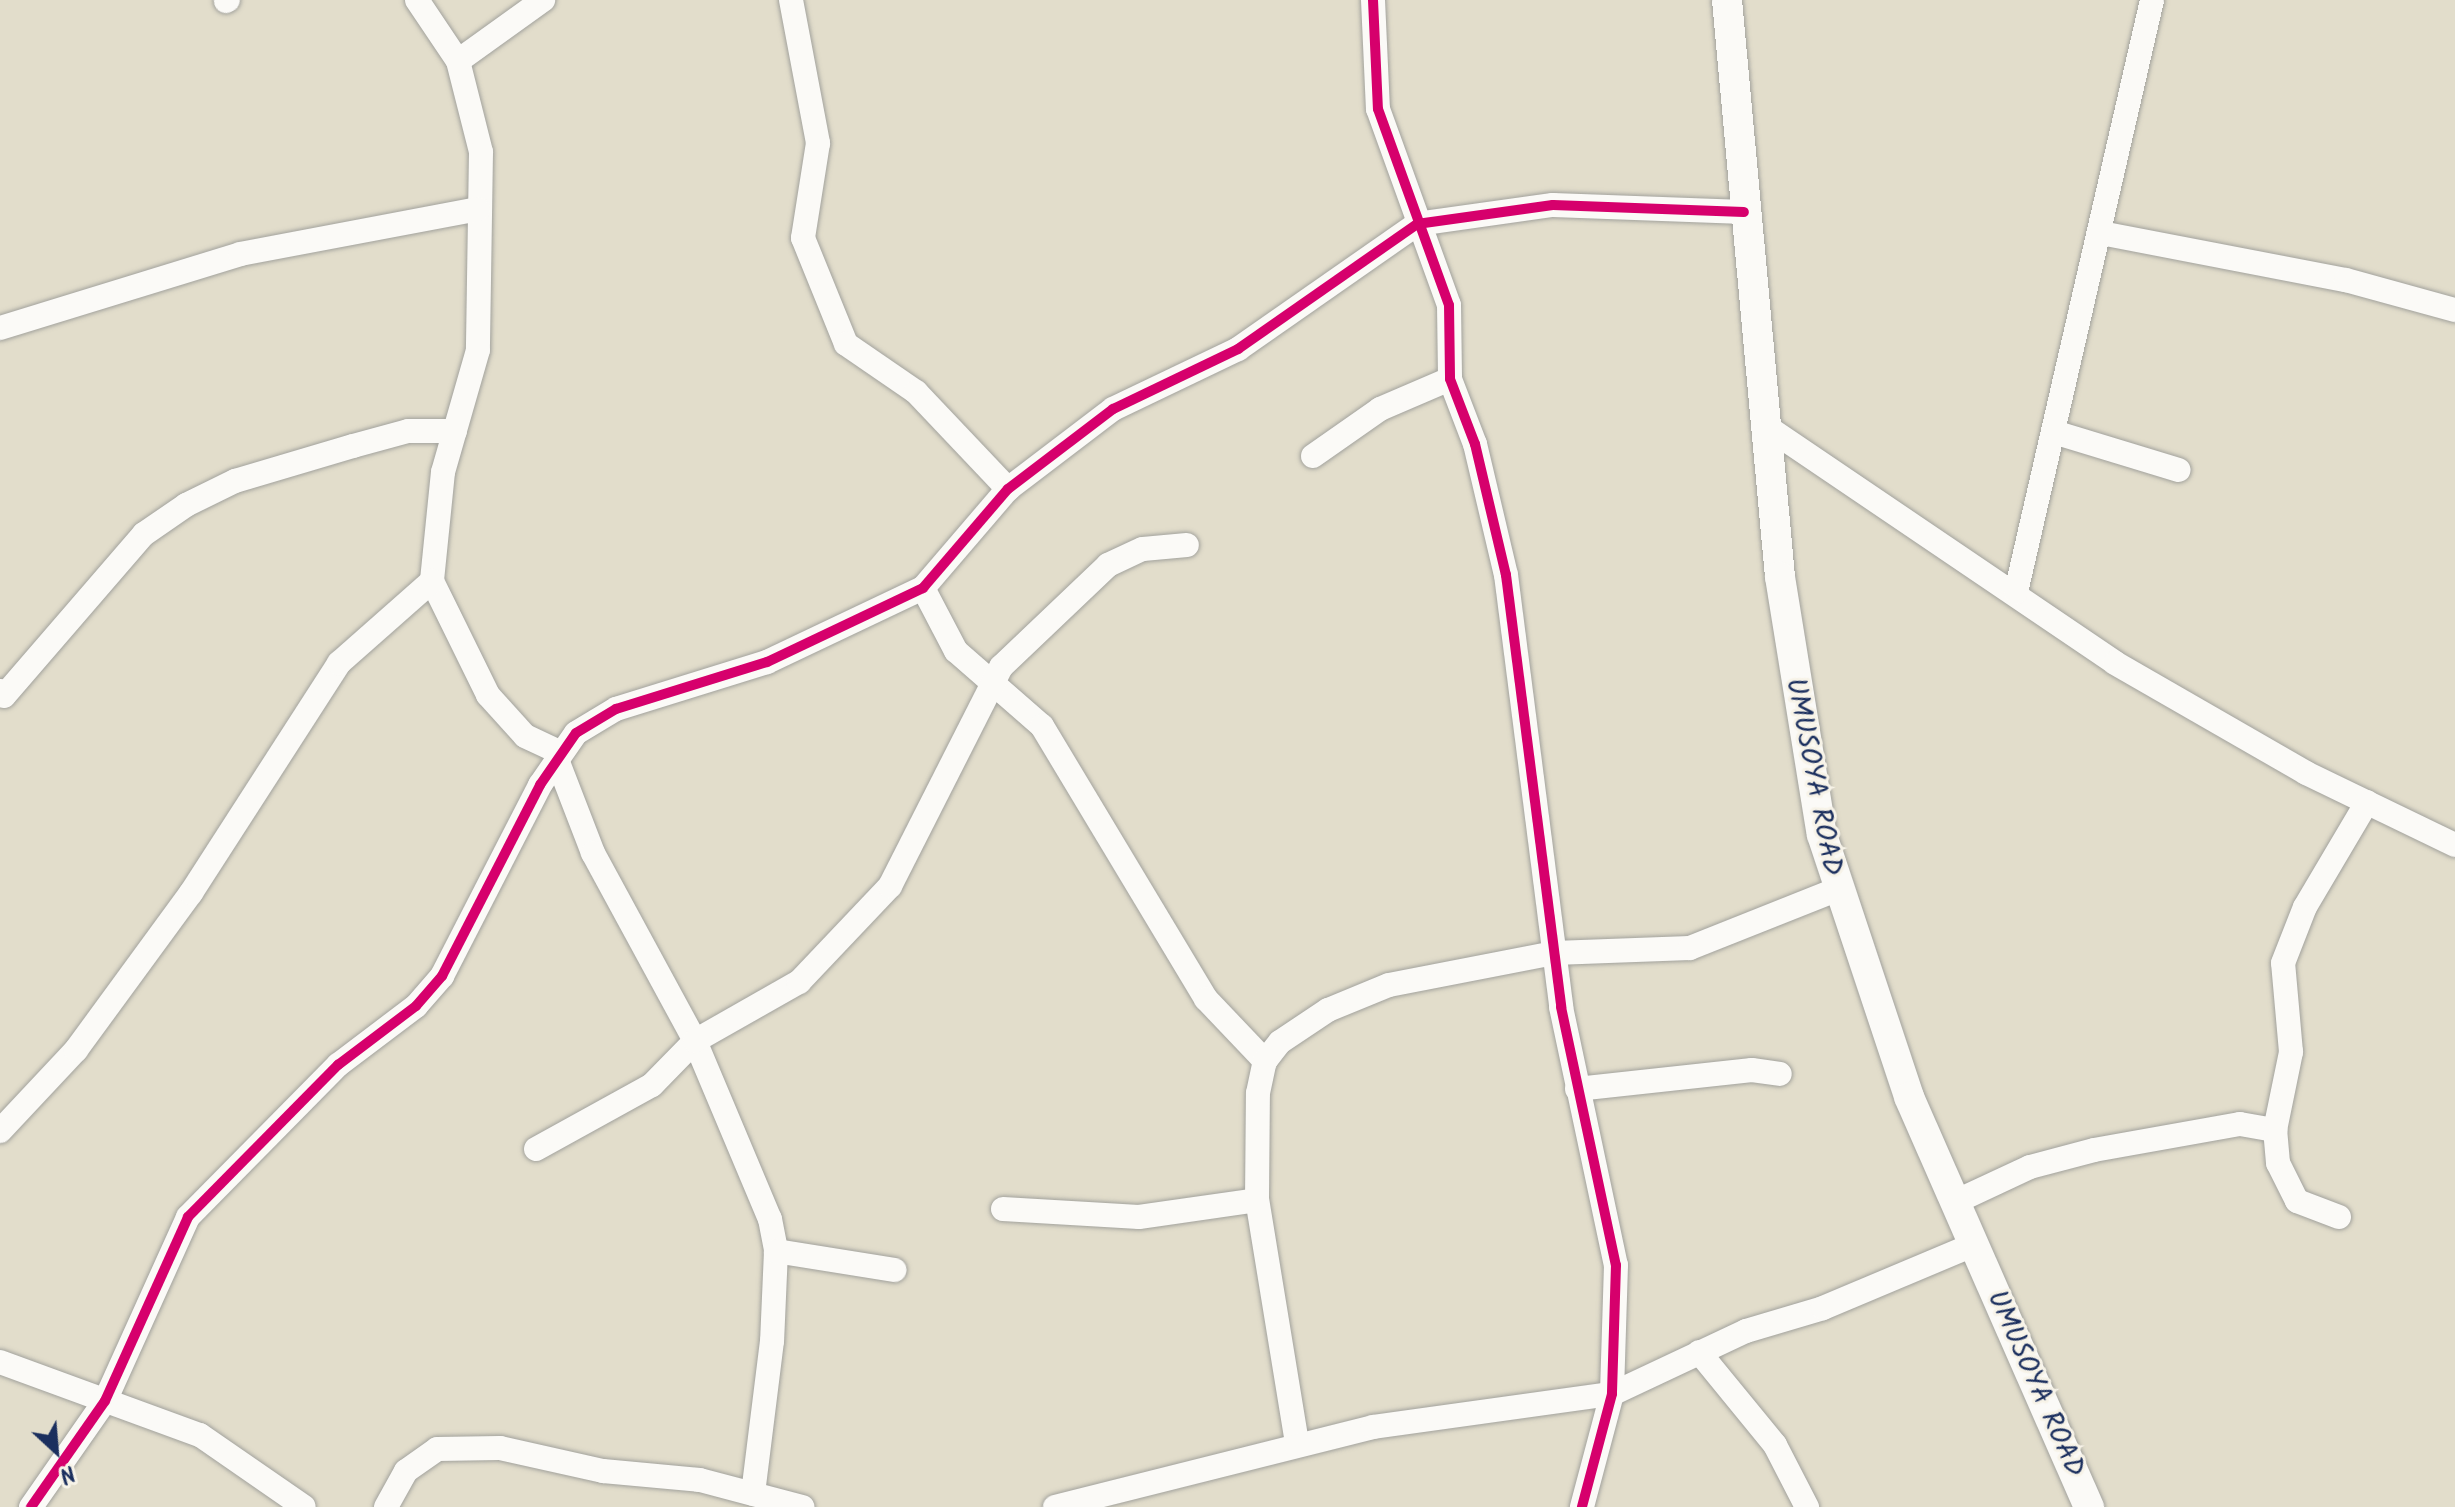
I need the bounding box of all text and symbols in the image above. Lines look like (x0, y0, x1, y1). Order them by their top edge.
street label: UMUSOYA ROAD (1777, 675, 1849, 879)
street label: UMUSOYA ROAD (1979, 1286, 2091, 1482)
north arrow (16, 1411, 96, 1491)
text: N (53, 1454, 81, 1492)

